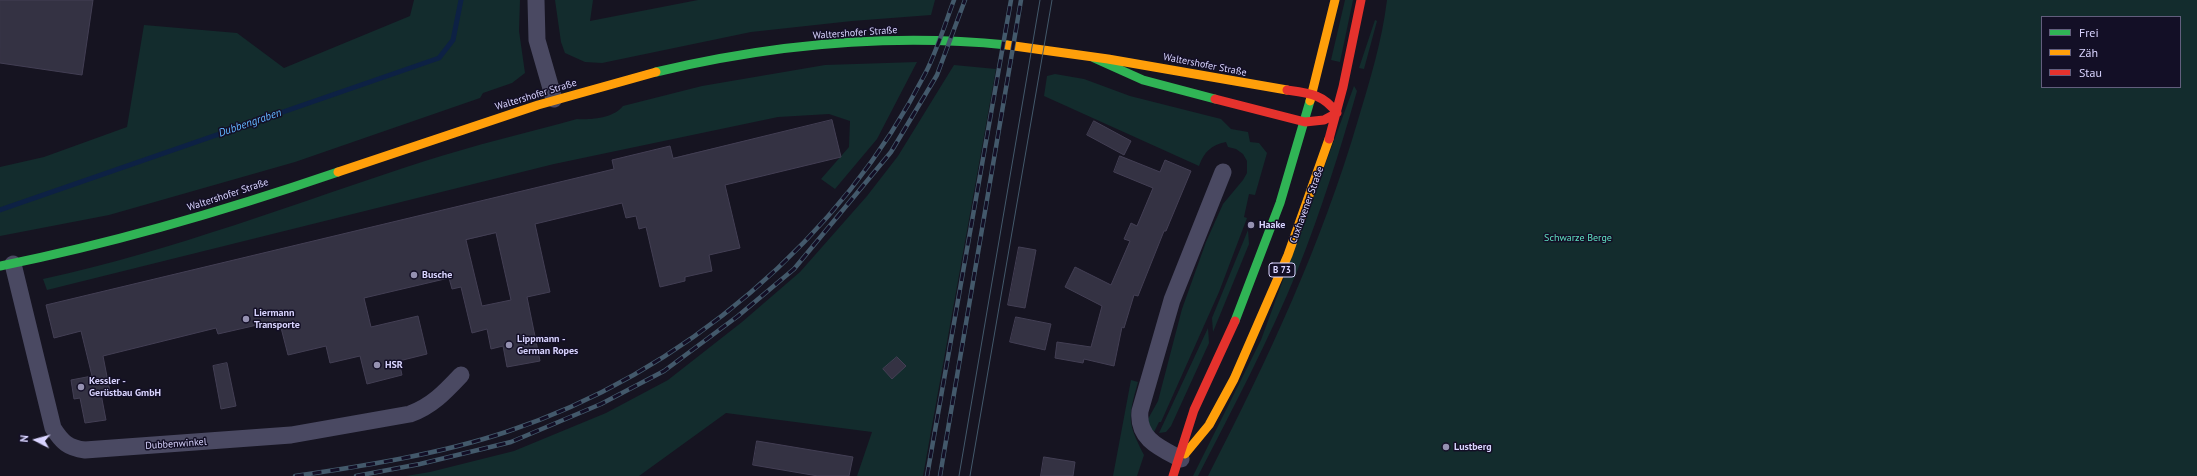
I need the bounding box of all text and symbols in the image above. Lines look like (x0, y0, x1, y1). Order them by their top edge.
legend (2041, 16, 2181, 88)
street label: Waltershofer Straße (812, 24, 898, 42)
text: Frei (2079, 25, 2099, 40)
text: Zäh (2079, 45, 2098, 60)
street label: Waltershofer Straße (1162, 51, 1248, 79)
text: Stau (2079, 65, 2102, 80)
street label: Waltershofer Straße (494, 77, 578, 113)
water label: Dubbengraben (217, 106, 283, 140)
street label: Cuxhavener Straße (1288, 165, 1326, 245)
street label: Waltershofer Straße (186, 176, 270, 214)
place label: Haake (1259, 219, 1285, 231)
marker: Haake (1246, 220, 1256, 230)
park label: Schwarze Berge (1544, 232, 1612, 244)
road number: B 73 (1269, 263, 1295, 277)
place label: Busche (422, 269, 452, 281)
marker: Busche (409, 270, 419, 280)
place label: Liermann Transporte (254, 307, 300, 330)
marker: Liermann Transporte (241, 314, 251, 324)
place label: Lippmann - German Ropes (517, 333, 578, 356)
marker: Lippmann - German Ropes (504, 340, 514, 350)
place label: HSR (385, 359, 403, 371)
marker: HSR (372, 360, 382, 370)
place label: Kessler - Gerüstbau GmbH (89, 375, 161, 398)
marker: Kessler - Gerüstbau GmbH (76, 382, 86, 392)
north arrow (16, 420, 56, 460)
text: N (17, 434, 31, 443)
street label: Dubbenwinkel (145, 436, 207, 452)
place label: Lustberg (1454, 441, 1492, 453)
marker: Lustberg (1441, 442, 1451, 452)

